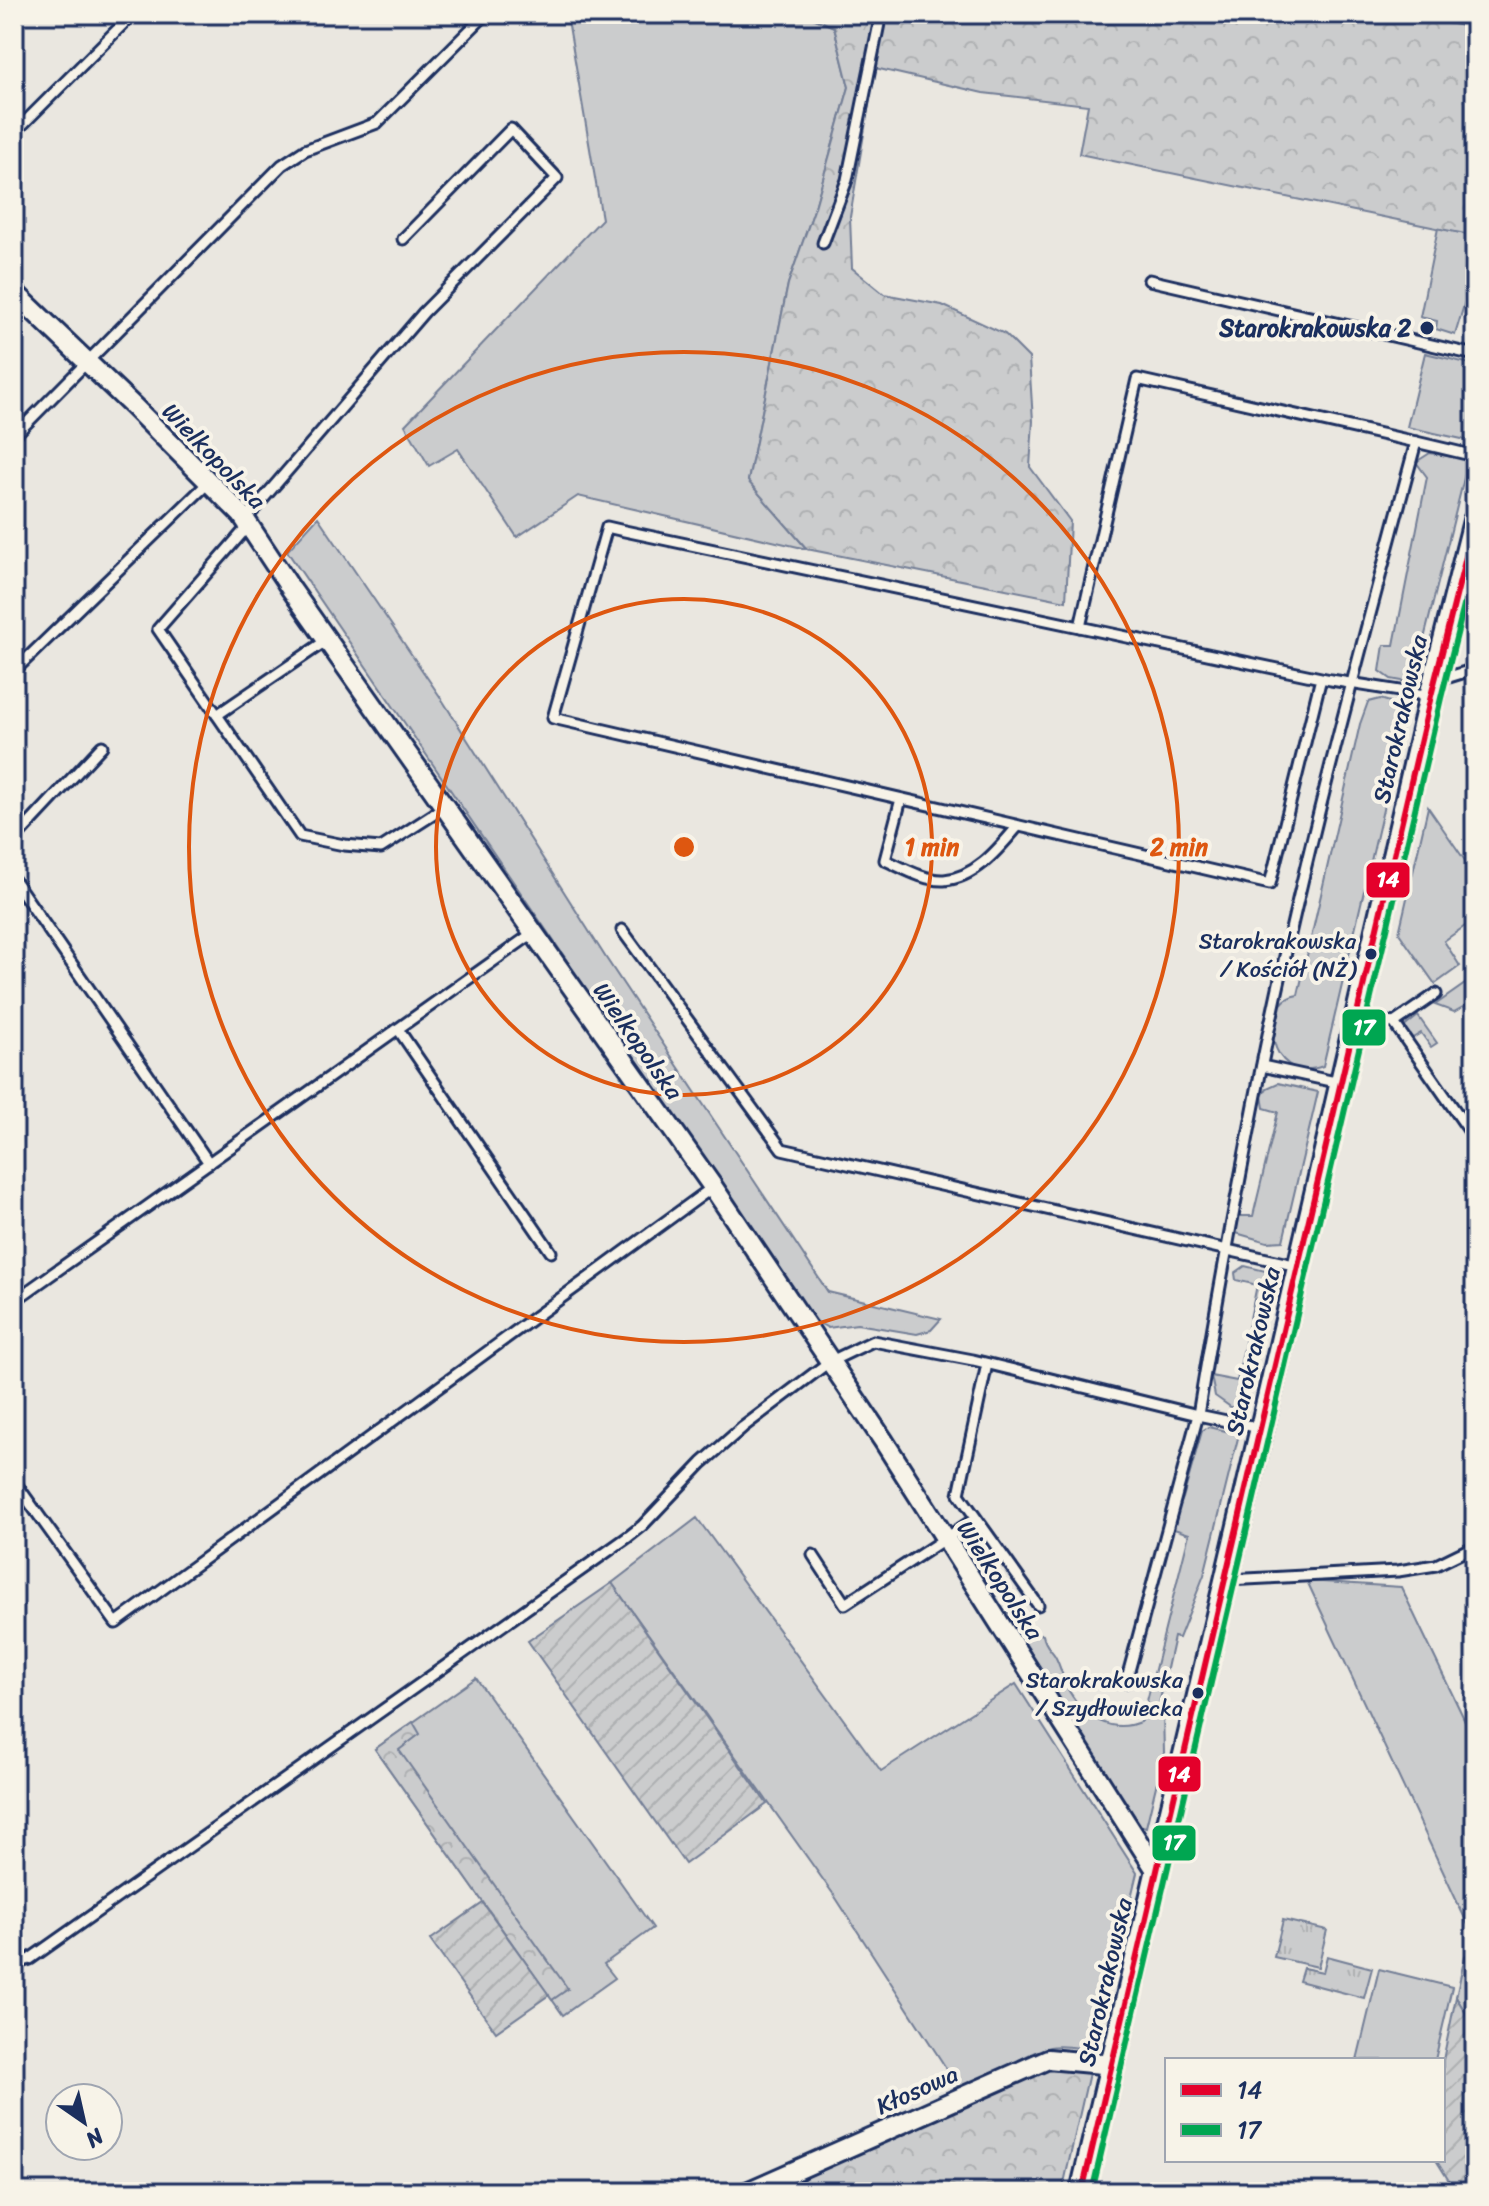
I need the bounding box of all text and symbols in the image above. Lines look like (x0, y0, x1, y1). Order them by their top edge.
place label: Starokrakowska 2 (1218, 307, 1411, 349)
marker: Starokrakowska 2 (1418, 319, 1436, 337)
street label: Wielkopolska (151, 392, 277, 520)
street label: Starokrakowska (1360, 630, 1440, 807)
text: 1 min (905, 826, 959, 868)
text: 2 min (1149, 826, 1208, 868)
centre of rings (670, 833, 698, 861)
text: 14 (1376, 860, 1400, 899)
line badge: 14 (1365, 861, 1411, 899)
place label: Starokrakowska / Kościół (NŻ) (1199, 922, 1357, 989)
marker: Starokrakowska / Kościół (NŻ) (1363, 946, 1379, 962)
street label: Wielkopolska (582, 973, 695, 1110)
line badge: 17 (1341, 1008, 1387, 1047)
text: 17 (1353, 1008, 1377, 1047)
street label: Starokrakowska (1213, 1262, 1293, 1439)
street label: Wielkopolska (945, 1511, 1055, 1649)
place label: Starokrakowska / Szydłowiecka (1026, 1661, 1184, 1728)
marker: Starokrakowska / Szydłowiecka (1190, 1685, 1206, 1701)
line badge: 14 (1157, 1755, 1202, 1793)
text: 14 (1167, 1755, 1191, 1794)
text: 17 (1163, 1823, 1187, 1862)
line badge: 17 (1151, 1824, 1197, 1862)
street label: Starokrakowska (1065, 1893, 1145, 2070)
street label: Kłosowa (869, 2053, 965, 2127)
legend (1165, 2058, 1445, 2162)
text: 14 (1237, 2069, 1262, 2111)
north arrow (44, 2082, 124, 2162)
text: 17 (1237, 2109, 1262, 2151)
text: N (77, 2117, 113, 2159)

